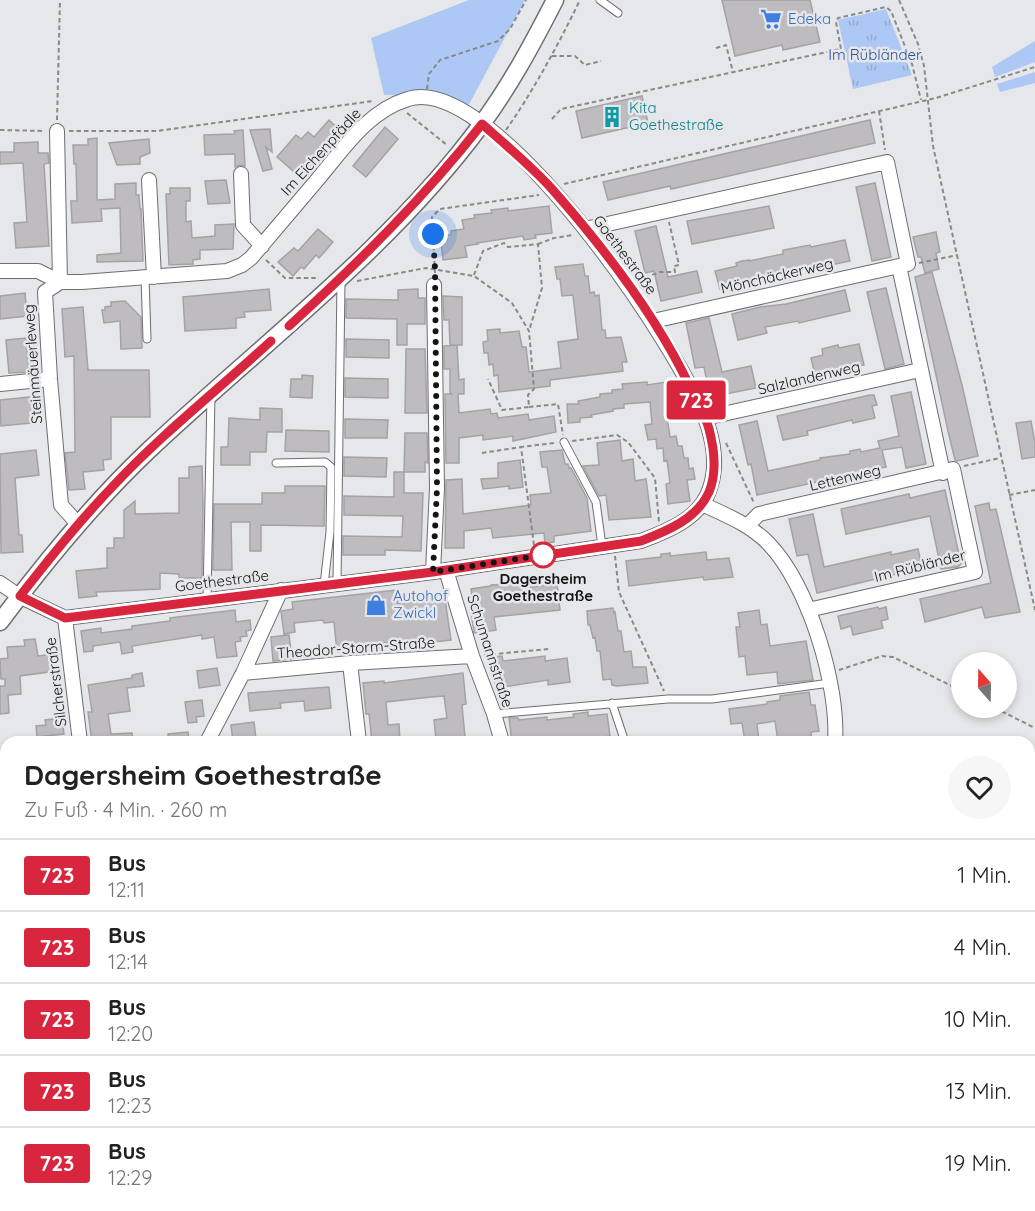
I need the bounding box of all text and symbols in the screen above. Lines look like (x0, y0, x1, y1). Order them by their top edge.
supermarket icon: Edeka (759, 7, 783, 31)
place label: Edeka (788, 9, 831, 28)
park label: Im Rübländer (828, 45, 922, 64)
place label: Kita Goethestraße (629, 98, 723, 134)
street label: Im Eichenpfädle (276, 104, 365, 199)
building icon: Kita Goethestraße (600, 105, 624, 129)
street label: Goethestraße (589, 211, 661, 298)
your location (418, 219, 448, 249)
street label: Mönchäckerweg (719, 253, 835, 298)
street label: Steinmäuerleweg (19, 304, 46, 425)
street label: Salzlandenweg (756, 356, 862, 399)
line badge: 723 (662, 380, 730, 420)
text: 723 (679, 387, 713, 413)
street label: Lettenweg (807, 460, 882, 495)
marker: Dagersheim Goethestraße (530, 542, 556, 568)
street label: Im Rübländer (872, 545, 968, 586)
street label: Goethestraße (174, 565, 270, 596)
place label: Dagersheim Goethestraße (493, 569, 593, 605)
place label: Autohof Zwickl (393, 586, 449, 622)
street label: Schumannstraße (463, 592, 518, 710)
shop icon: Autohof Zwickl (364, 593, 388, 617)
street label: Theodor-Storm-Straße (276, 632, 436, 663)
street label: Silcherstraße (41, 636, 70, 728)
north arrow (951, 652, 1017, 718)
map controls (951, 652, 1017, 718)
button: heart (948, 756, 1011, 819)
text: Dagersheim Goethestraße (24, 757, 382, 792)
text: Zu Fuß · 4 Min. · 260 m (24, 797, 227, 822)
text: Bus (108, 849, 146, 877)
text: 1 Min. (957, 861, 1011, 889)
text: 723 (40, 862, 74, 888)
text: 12:11 (108, 877, 145, 902)
text: Bus (108, 921, 146, 949)
text: 4 Min. (954, 933, 1011, 961)
text: 723 (40, 934, 74, 960)
text: 12:14 (108, 949, 148, 974)
text: Bus (108, 993, 146, 1021)
text: 10 Min. (944, 1005, 1011, 1033)
text: 723 (40, 1006, 74, 1032)
text: 12:20 (108, 1021, 153, 1046)
text: Bus (108, 1065, 146, 1093)
text: 13 Min. (946, 1077, 1011, 1105)
text: 723 (40, 1078, 74, 1104)
text: 12:23 (108, 1093, 152, 1118)
text: Bus (108, 1137, 146, 1165)
text: 19 Min. (945, 1149, 1011, 1177)
text: 723 (40, 1150, 74, 1176)
text: 12:29 (108, 1165, 152, 1190)

